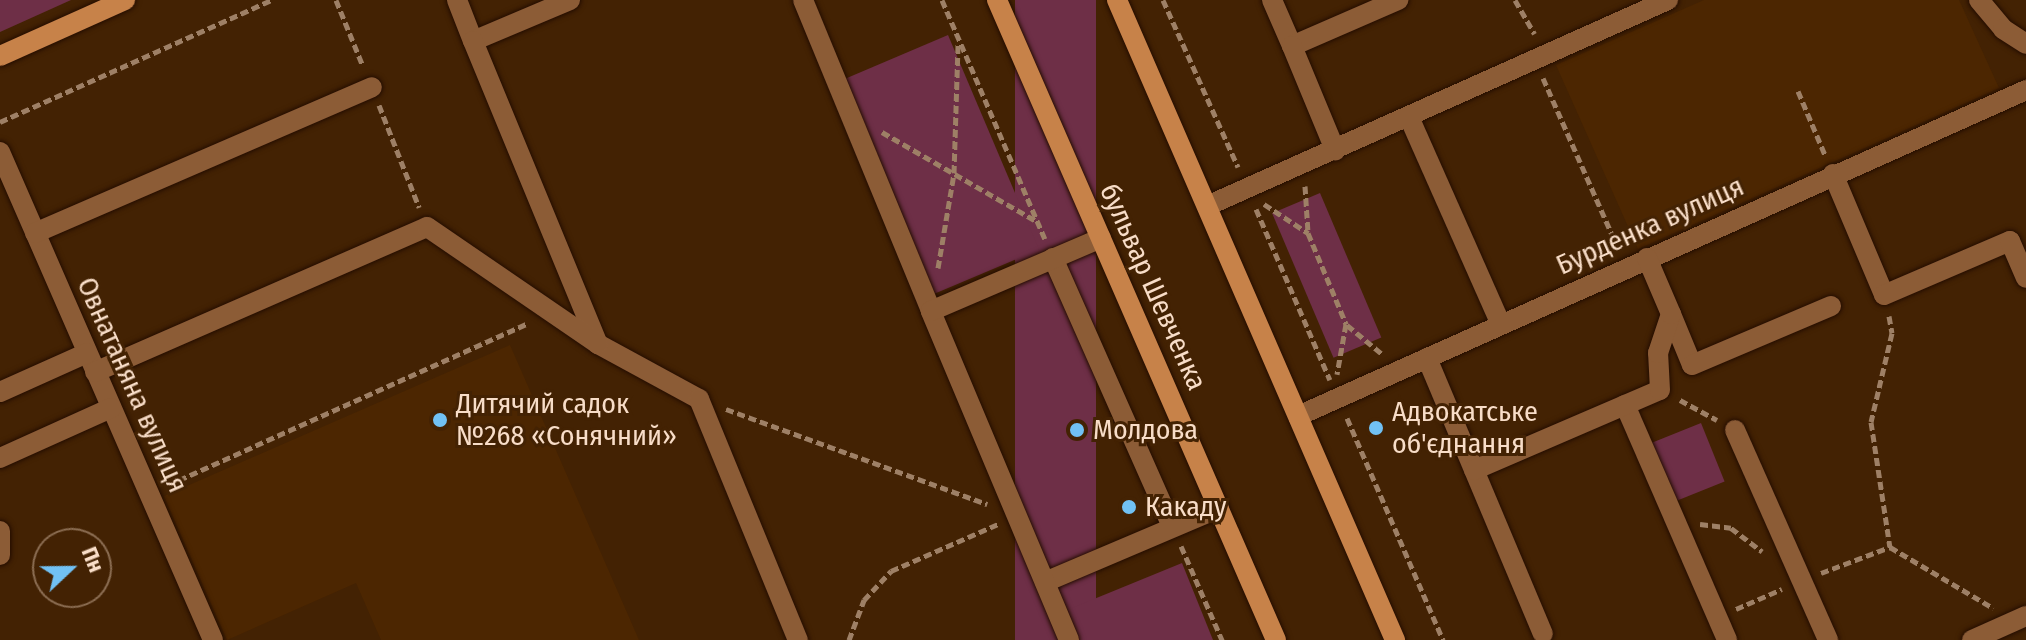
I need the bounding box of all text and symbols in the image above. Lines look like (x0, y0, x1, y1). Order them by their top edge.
street label: Бурденка вулиця (1551, 170, 1749, 282)
street label: бульвар Шевченка (1092, 179, 1214, 395)
street label: Овнатаняна вулиця (69, 272, 195, 498)
place label: Дитячий садок №268 «Сонячний» (456, 387, 677, 453)
place label: Адвокатське об'єднання (1392, 395, 1538, 461)
marker: Дитячий садок №268 «Сонячний» (431, 411, 449, 429)
place label: Молдова (1093, 413, 1198, 447)
marker: Адвокатське об'єднання (1367, 419, 1385, 437)
marker: Молдова (1068, 421, 1086, 439)
place label: Какаду (1145, 490, 1227, 524)
marker: Какаду (1120, 498, 1138, 516)
north arrow (32, 528, 112, 608)
text: Пн (76, 543, 110, 576)

